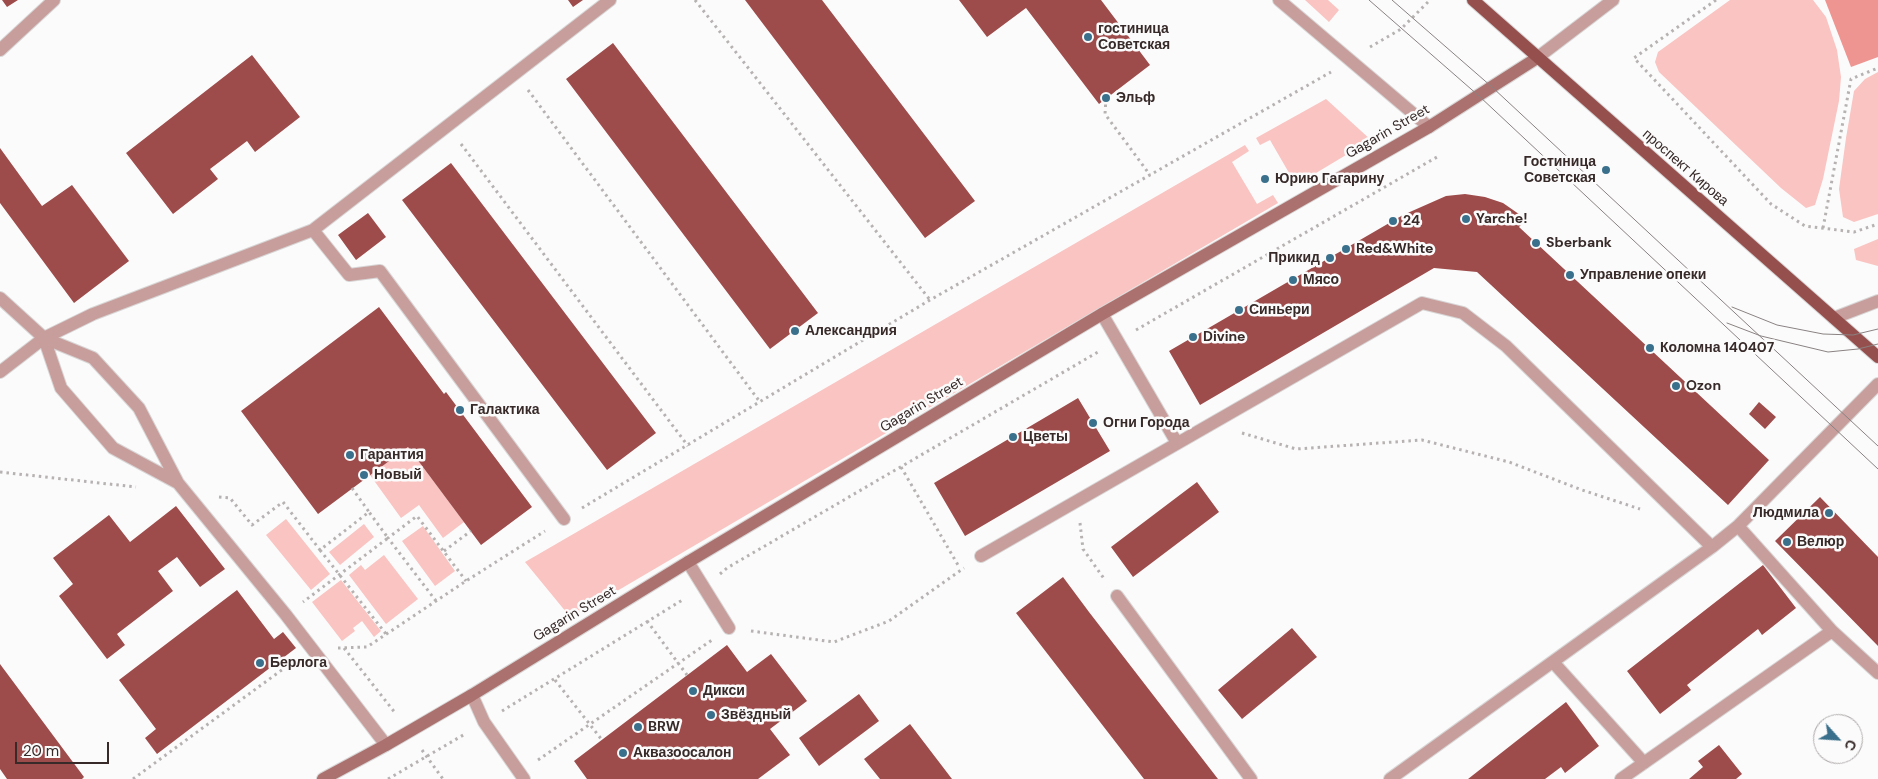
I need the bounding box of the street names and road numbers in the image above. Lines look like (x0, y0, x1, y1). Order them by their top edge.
street label: Gagarin Street (1343, 101, 1433, 163)
street label: проспект Кирова (1639, 126, 1731, 210)
street label: Gagarin Street (878, 374, 966, 436)
street label: Gagarin Street (531, 583, 619, 645)

